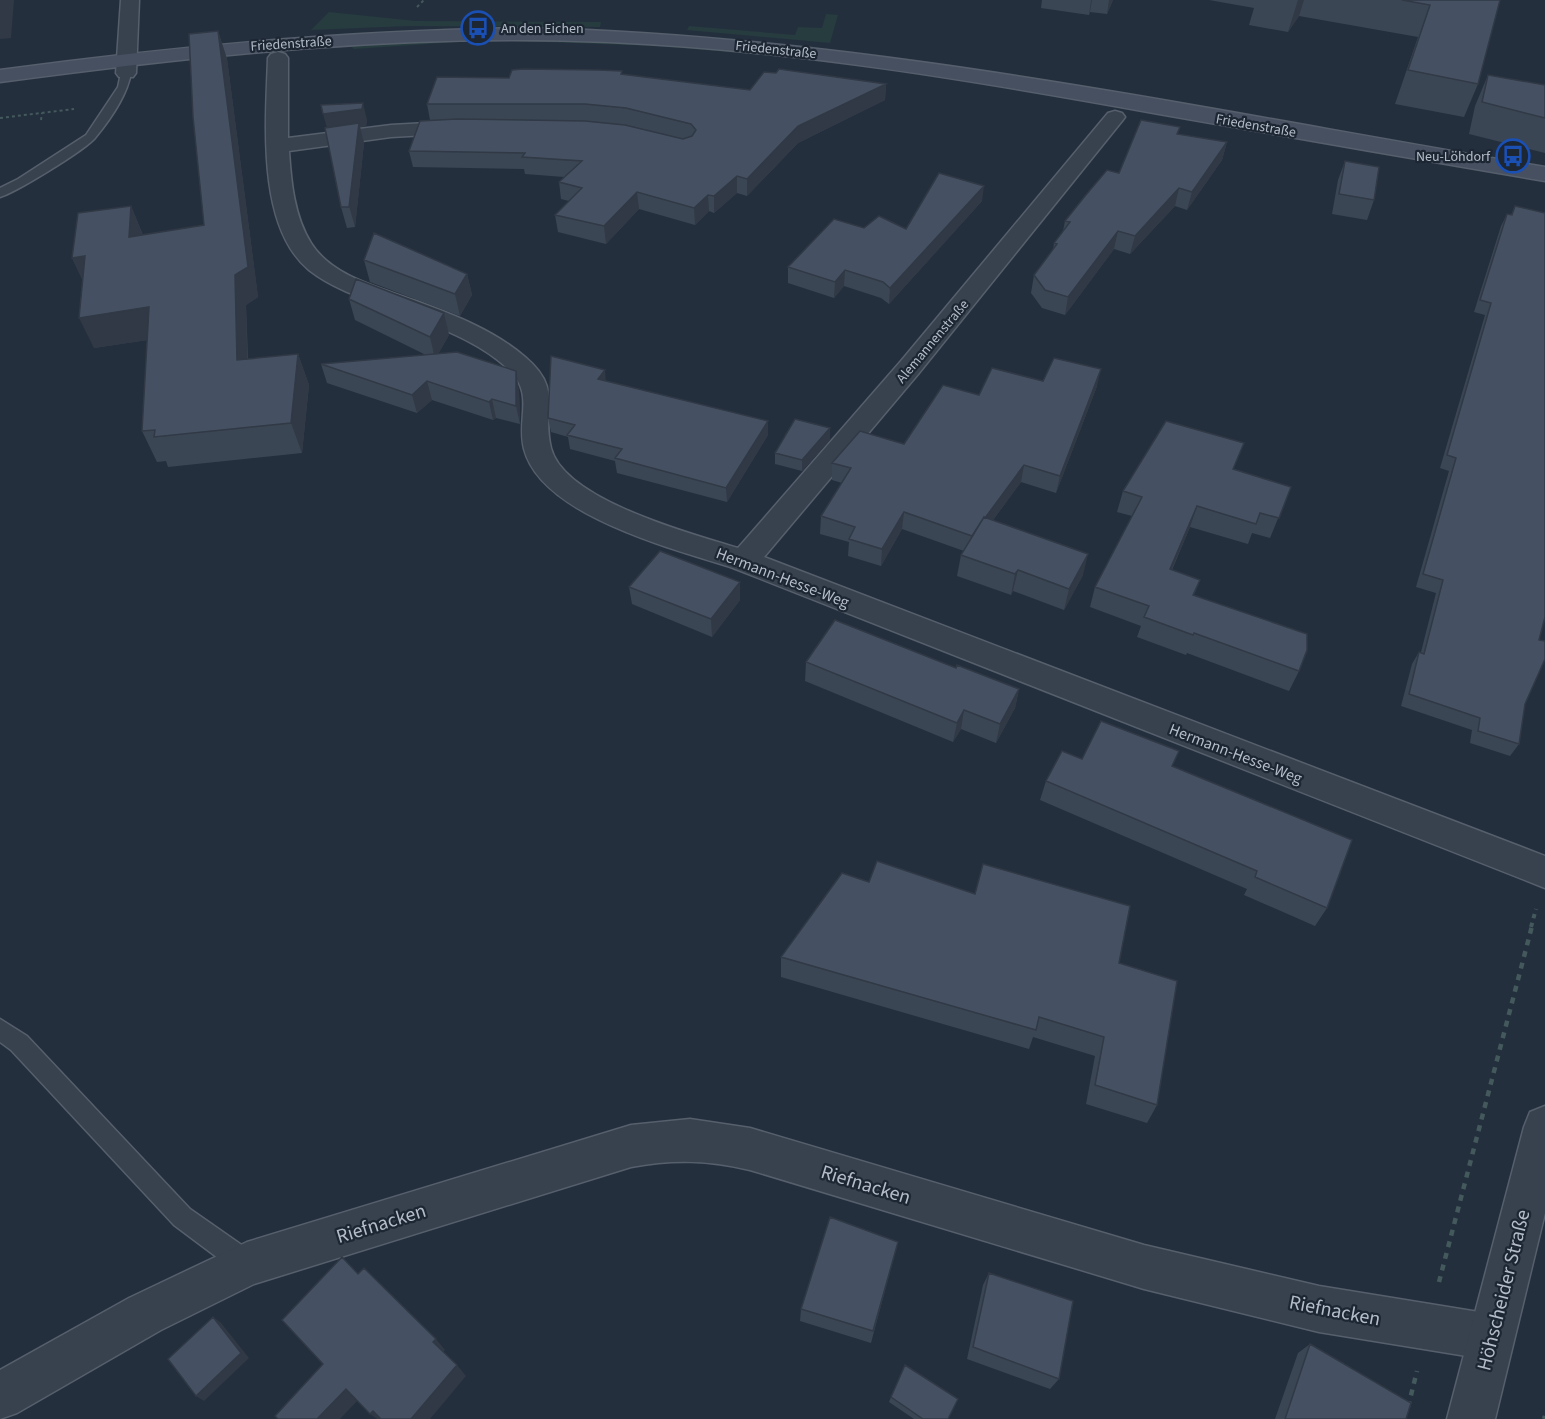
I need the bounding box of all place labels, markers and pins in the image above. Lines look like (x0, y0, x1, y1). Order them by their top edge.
bus stop icon: An den Eichen (460, 10, 496, 46)
place label: An den Eichen (501, 19, 584, 39)
bus stop icon: Neu-Löhdorf (1495, 138, 1531, 174)
place label: Neu-Löhdorf (1416, 147, 1491, 167)

